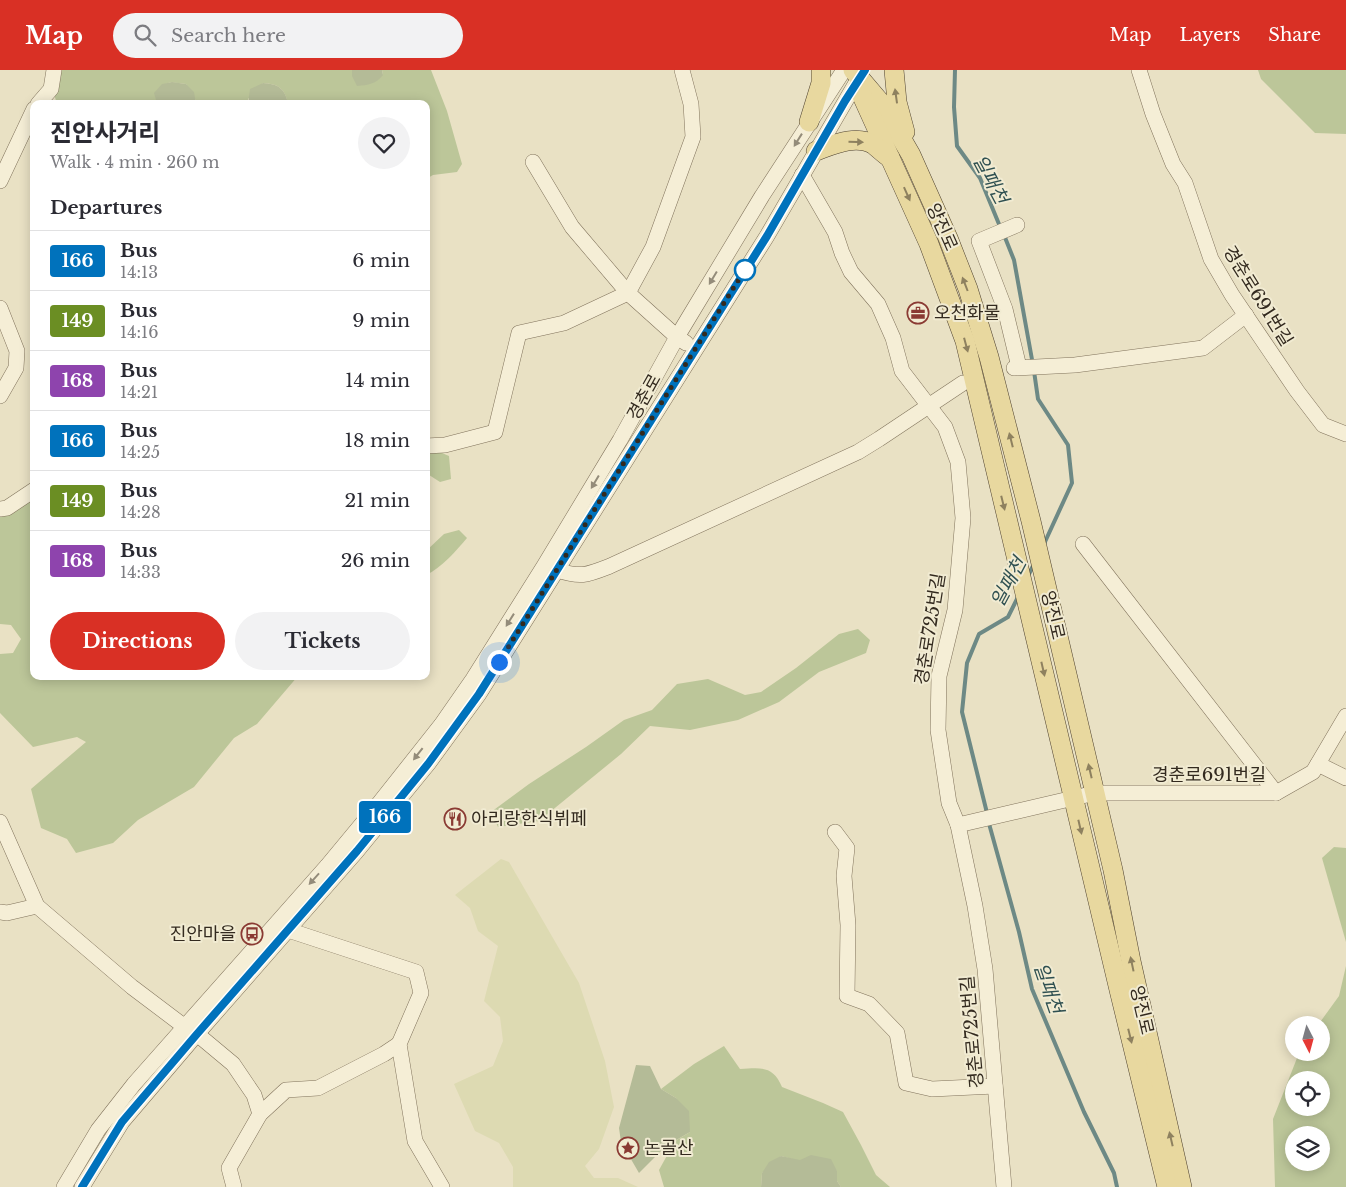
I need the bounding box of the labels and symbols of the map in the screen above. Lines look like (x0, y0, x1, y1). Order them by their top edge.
one-way arrow (892, 87, 900, 103)
one-way arrow (793, 133, 803, 147)
one-way arrow (848, 138, 864, 146)
water label: 일패천 (968, 151, 1014, 209)
one-way arrow (903, 187, 911, 201)
street label: 양진로 (922, 200, 962, 254)
street label: 경춘로691번길 (1218, 242, 1298, 350)
unlabelled marker (734, 259, 756, 281)
one-way arrow (708, 272, 717, 285)
one-way arrow (961, 277, 969, 291)
office icon: 오천화물 (906, 301, 930, 325)
place label: 오천화물 (934, 302, 1000, 324)
one-way arrow (962, 338, 970, 353)
street label: 경춘로 (622, 370, 666, 424)
one-way arrow (1006, 432, 1014, 447)
one-way arrow (590, 475, 599, 488)
one-way arrow (1000, 496, 1008, 511)
water label: 일패천 (986, 552, 1032, 611)
street label: 경춘로725번길 (910, 571, 950, 687)
street label: 양진로 (1037, 588, 1069, 642)
one-way arrow (505, 613, 514, 627)
your location (487, 650, 512, 675)
one-way arrow (1039, 661, 1047, 676)
one-way arrow (413, 747, 423, 761)
one-way arrow (1086, 763, 1094, 778)
street label: 경춘로691번길 (1152, 764, 1266, 786)
line badge: 166 (356, 801, 414, 833)
restaurant icon: 아리랑한식뷔페 (443, 807, 467, 831)
place label: 아리랑한식뷔페 (471, 808, 587, 830)
one-way arrow (1076, 819, 1084, 834)
one-way arrow (309, 873, 320, 886)
bus stop icon: 진안마을 (240, 922, 264, 946)
place label: 진안마을 (170, 923, 236, 945)
one-way arrow (1128, 956, 1136, 971)
water label: 일패천 (1029, 960, 1068, 1018)
street label: 경춘로725번길 (956, 975, 988, 1089)
street label: 양진로 (1126, 983, 1158, 1037)
north arrow (1285, 1016, 1330, 1061)
one-way arrow (1126, 1029, 1134, 1044)
one-way arrow (1167, 1132, 1175, 1147)
place icon: 논골산 (616, 1136, 640, 1160)
place label: 논골산 (644, 1137, 694, 1159)

